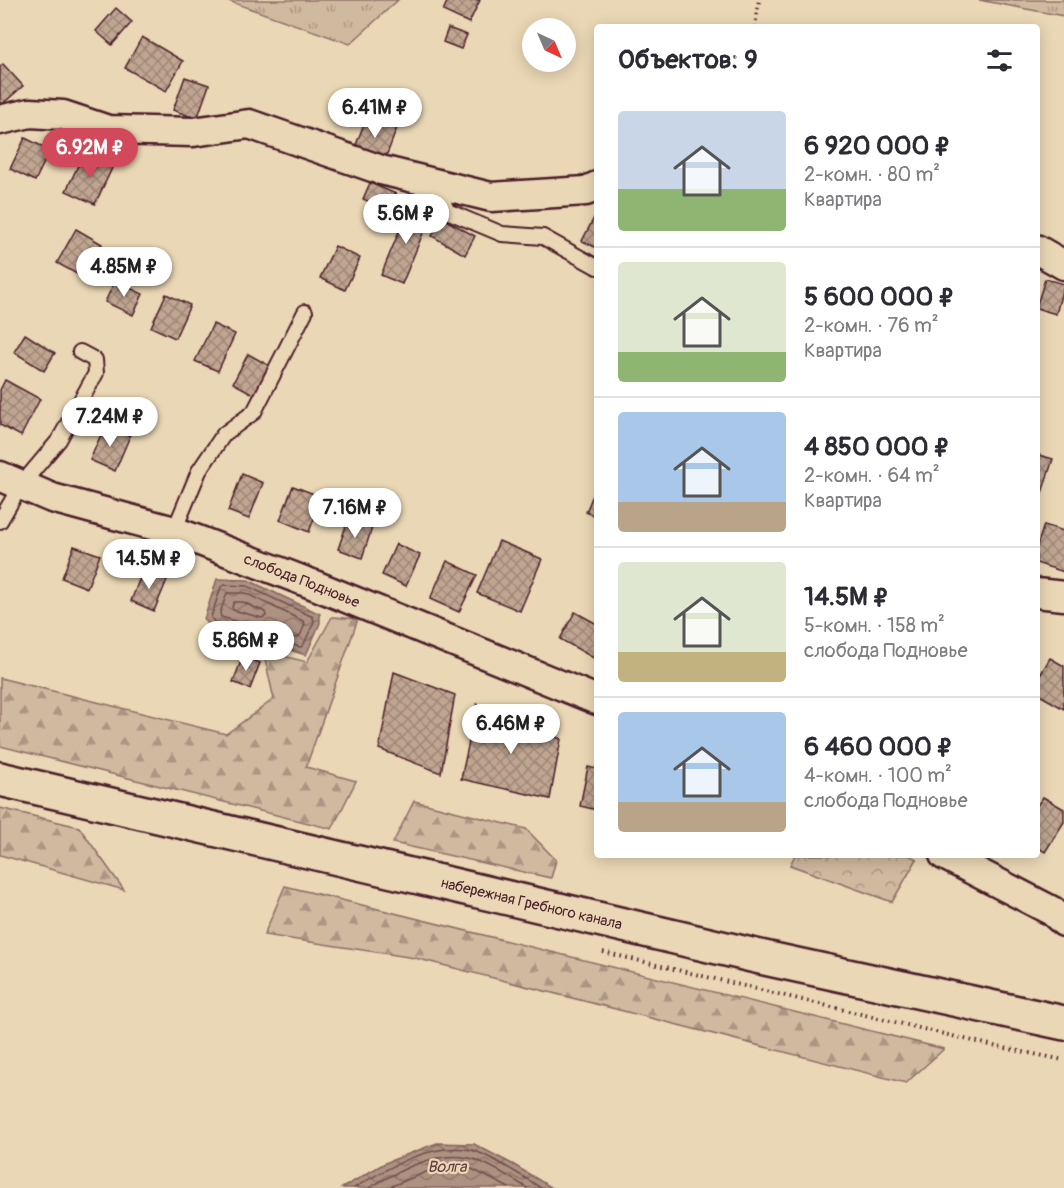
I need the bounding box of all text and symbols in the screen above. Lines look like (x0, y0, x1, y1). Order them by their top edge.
north arrow (522, 18, 576, 72)
map controls (522, 18, 576, 72)
text: Объектов: 9 (618, 44, 758, 76)
icon: filters (983, 44, 1016, 77)
pin: 6.41M ₽ (320, 88, 430, 139)
text: 6.41M ₽ (342, 95, 408, 120)
pin: 6.92M ₽ (35, 128, 145, 179)
text: 6 920 000 ₽ (804, 130, 951, 162)
text: 6.92M ₽ (56, 135, 124, 160)
icon: home (666, 135, 738, 207)
text: 2-комн. · 80 m² (804, 162, 940, 187)
text: Квартира (804, 187, 882, 212)
pin: 5.6M ₽ (357, 194, 455, 245)
text: 5.6M ₽ (377, 201, 435, 226)
pin: 4.85M ₽ (69, 247, 179, 298)
text: 4.85M ₽ (90, 254, 158, 279)
text: 5 600 000 ₽ (804, 281, 955, 313)
icon: home (666, 286, 738, 358)
text: 2-комн. · 76 m² (804, 313, 939, 338)
text: Квартира (804, 338, 882, 363)
pin: 7.24M ₽ (55, 397, 165, 448)
text: 7.24M ₽ (76, 404, 144, 429)
text: 4 850 000 ₽ (804, 431, 950, 463)
icon: home (666, 436, 738, 508)
text: 2-комн. · 64 m² (804, 463, 940, 488)
pin: 7.16M ₽ (300, 488, 410, 539)
text: Квартира (804, 488, 882, 513)
text: 7.16M ₽ (322, 495, 388, 520)
pin: 14.5M ₽ (94, 539, 204, 590)
text: 14.5M ₽ (116, 546, 182, 571)
street label: слобода Подновье (241, 550, 363, 613)
text: 14.5M ₽ (804, 581, 889, 613)
icon: home (666, 586, 738, 658)
text: 5-комн. · 158 m² (804, 613, 945, 638)
pin: 5.86M ₽ (191, 621, 301, 672)
text: 5.86M ₽ (212, 628, 280, 653)
text: слобода Подновье (804, 638, 968, 663)
pin: 6.46M ₽ (456, 704, 566, 755)
text: 6.46M ₽ (476, 711, 546, 736)
text: 6 460 000 ₽ (804, 731, 953, 763)
icon: home (666, 736, 738, 808)
text: 4-комн. · 100 m² (804, 763, 952, 788)
text: слобода Подновье (804, 788, 968, 813)
street label: набережная Гребного канала (439, 874, 624, 934)
water label: Волга (428, 1157, 468, 1177)

